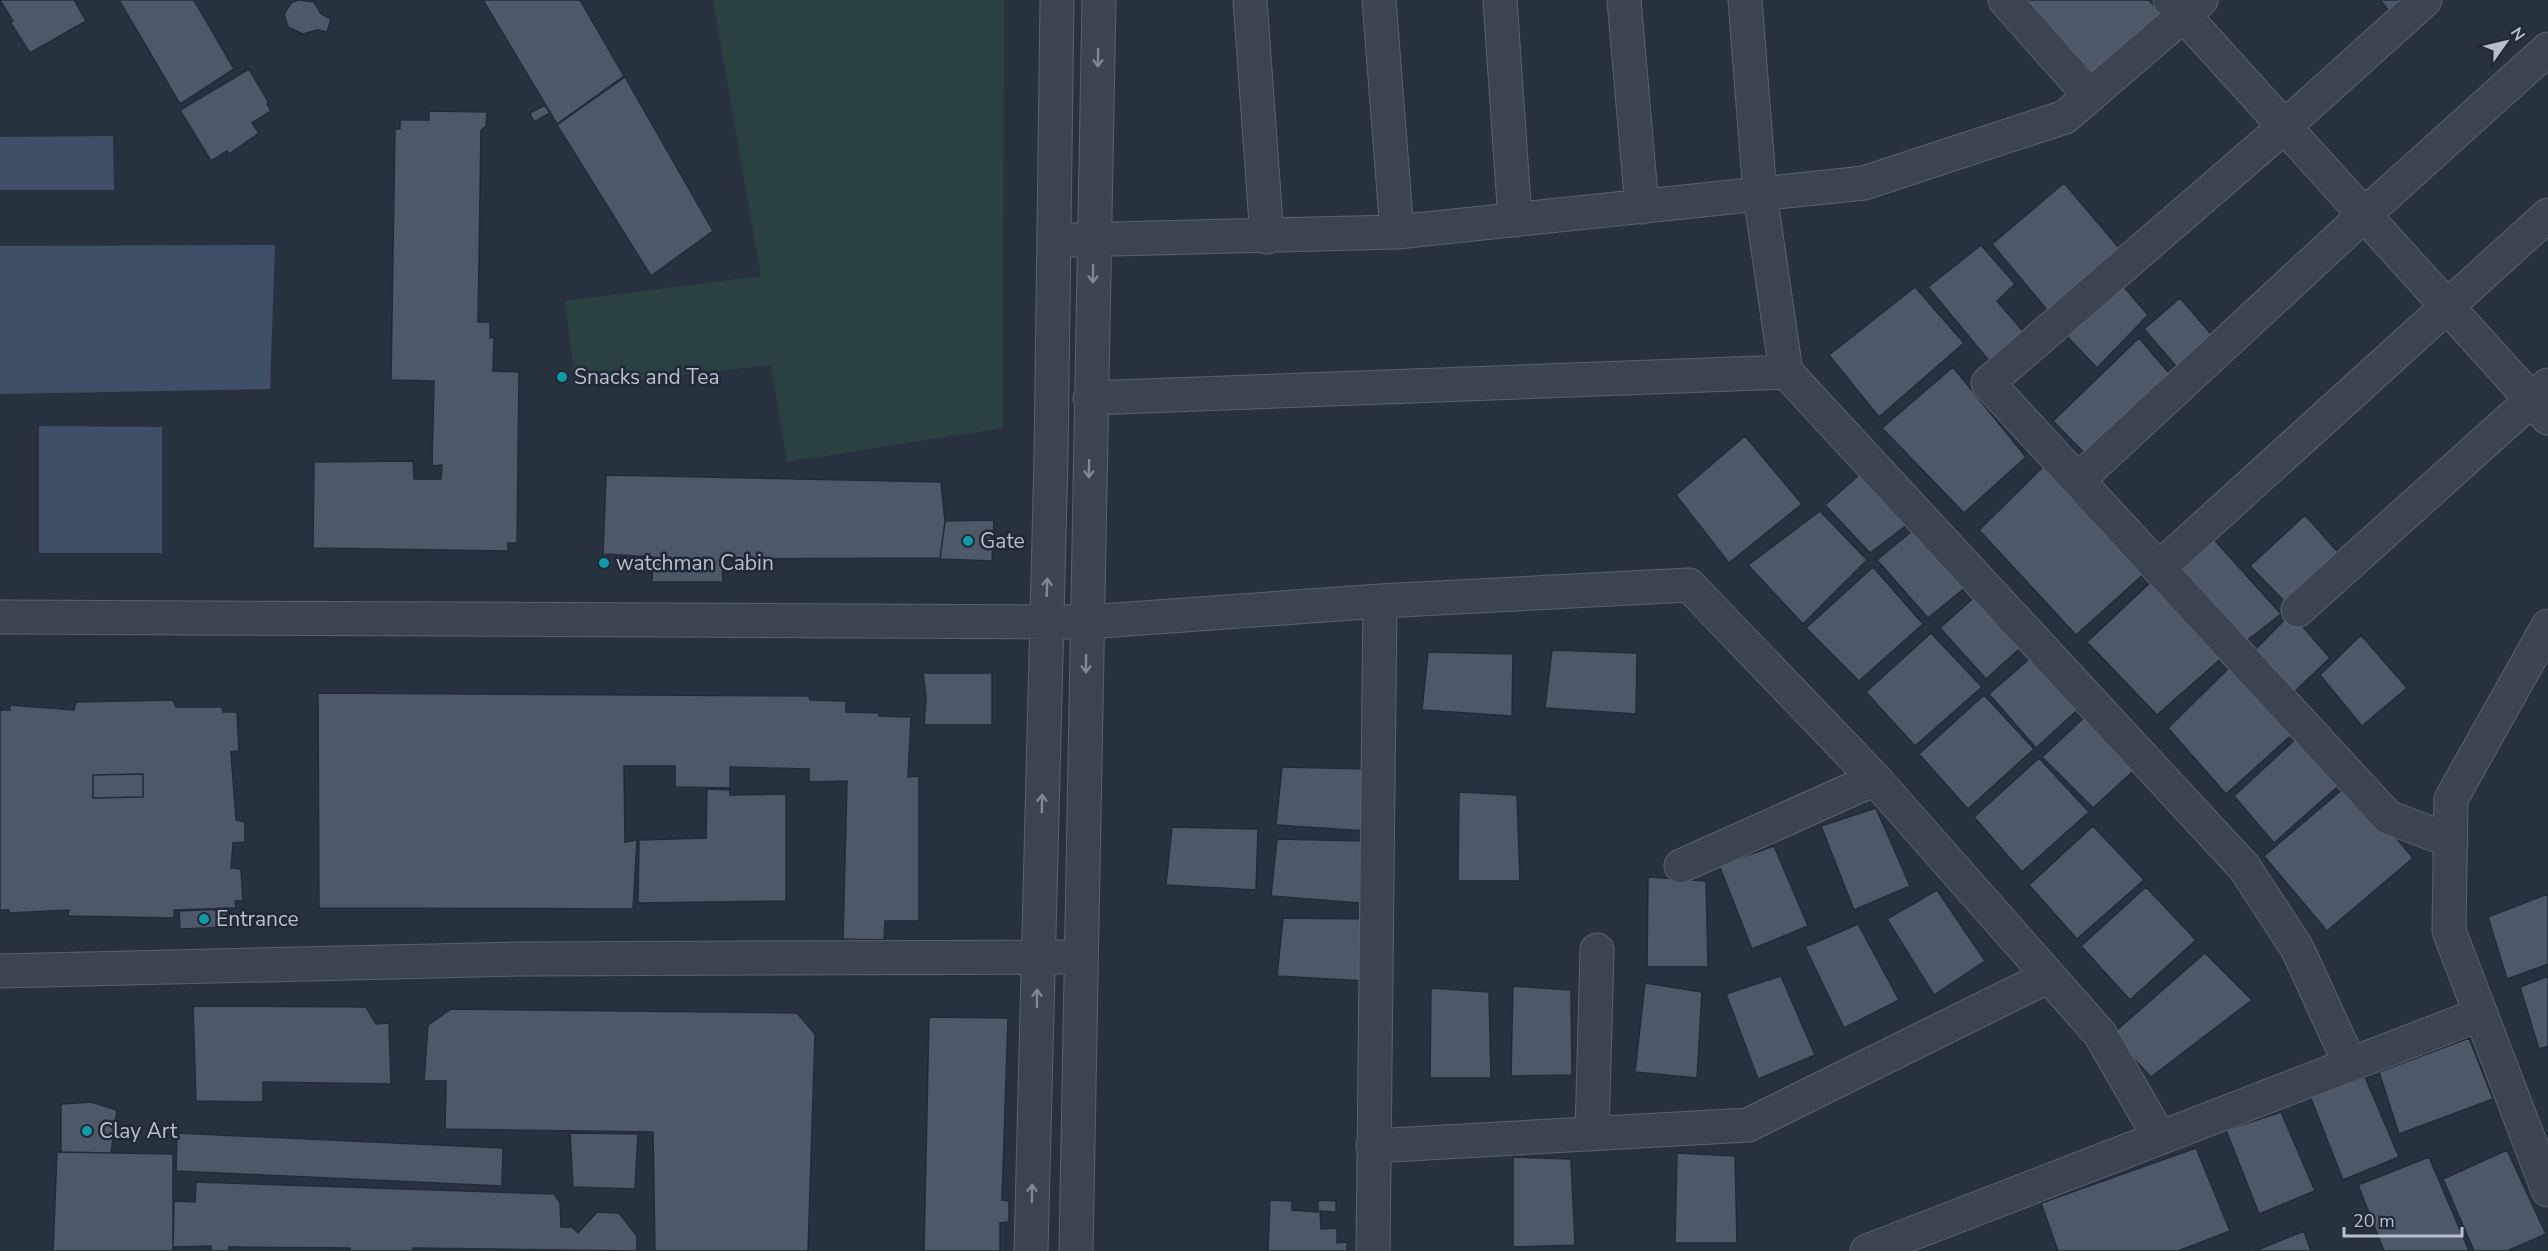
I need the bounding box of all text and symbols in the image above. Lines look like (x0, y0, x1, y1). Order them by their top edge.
north arrow (2476, 12, 2536, 72)
text: N (2505, 23, 2530, 45)
one-way arrow (1092, 48, 1104, 68)
one-way arrow (1088, 264, 1099, 284)
place label: Snacks and Tea (574, 363, 720, 391)
marker: Snacks and Tea (555, 370, 569, 384)
one-way arrow (1084, 459, 1095, 479)
place label: Gate (980, 527, 1025, 555)
marker: Gate (961, 534, 975, 548)
place label: watchman Cabin (616, 549, 774, 577)
marker: watchman Cabin (597, 556, 611, 570)
one-way arrow (1041, 577, 1053, 597)
one-way arrow (1081, 654, 1092, 674)
one-way arrow (1036, 793, 1047, 813)
place label: Entrance (216, 905, 299, 933)
marker: Entrance (197, 912, 211, 926)
one-way arrow (1031, 988, 1043, 1008)
place label: Clay Art (99, 1117, 178, 1145)
marker: Clay Art (80, 1124, 94, 1138)
one-way arrow (1026, 1183, 1038, 1203)
scale bar (2344, 1200, 2462, 1238)
text: 20 m (2353, 1209, 2395, 1233)

